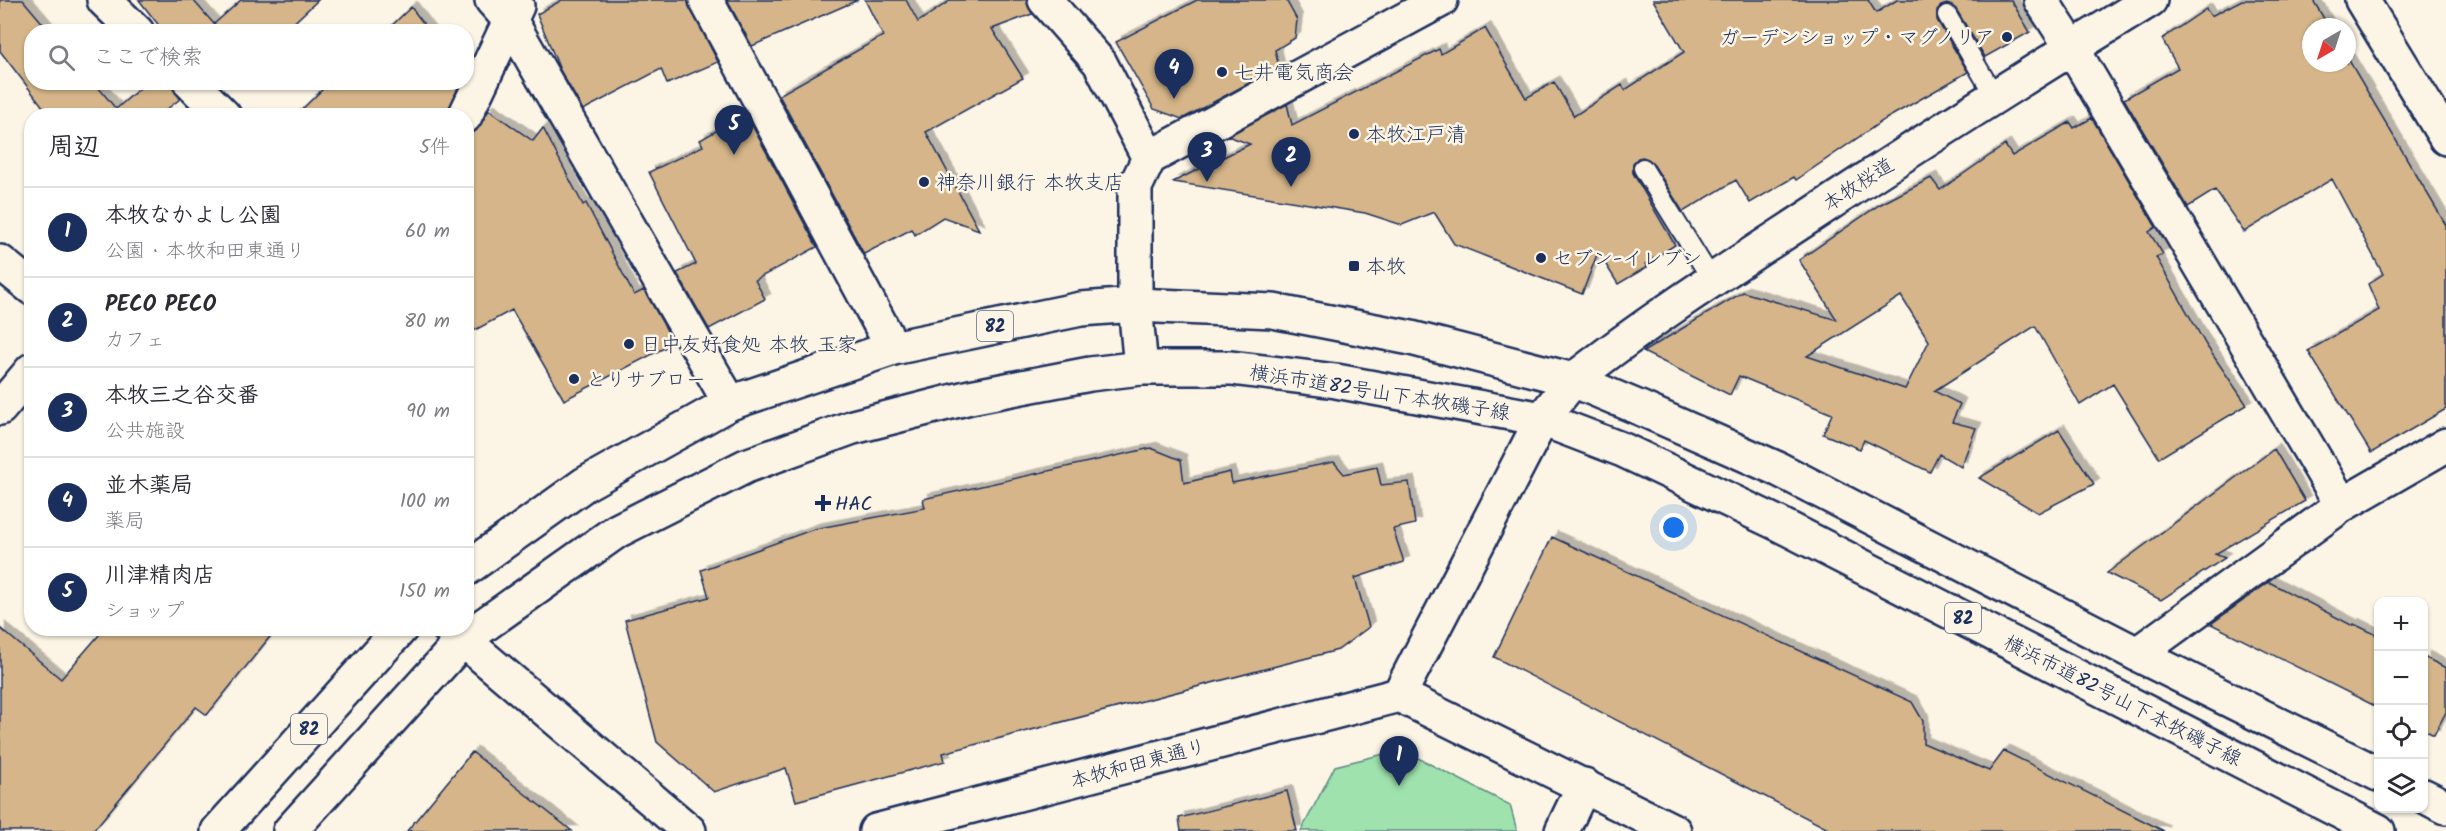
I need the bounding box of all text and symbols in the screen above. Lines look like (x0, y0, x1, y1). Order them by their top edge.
north arrow (2302, 18, 2356, 72)
place label: ガーデンショップ・マグノリア (1719, 23, 1995, 55)
search box (24, 24, 474, 90)
marker: ガーデンショップ・マグノリア (2000, 30, 2014, 44)
icon: search (45, 41, 78, 74)
text: ここで検索 (93, 41, 203, 76)
pin: 4 (1154, 50, 1194, 99)
place label: 七井電気商会 (1234, 58, 1354, 90)
marker: 七井電気商会 (1215, 65, 1229, 79)
pin: 5 (714, 106, 754, 155)
place label: 本牧江戸清 (1366, 120, 1466, 152)
text: 周辺 (48, 127, 100, 169)
marker: 本牧江戸清 (1347, 127, 1361, 141)
text: 5件 (419, 132, 450, 164)
pin: 3 (1188, 132, 1226, 182)
pin: 2 (1272, 138, 1310, 187)
street label: 本牧桜道 (1817, 150, 1901, 221)
place label: 神奈川銀行 本牧支店 (936, 168, 1124, 200)
marker: 神奈川銀行 本牧支店 (917, 175, 931, 189)
text: 本牧なかよし公園 (105, 199, 281, 234)
text: 1 (64, 216, 71, 248)
text: 60 m (405, 216, 450, 248)
text: 公園 · 本牧和田東通り (105, 236, 306, 268)
place label: セブン-イレブン (1553, 244, 1702, 276)
marker: セブン-イレブン (1534, 251, 1548, 265)
place label: 本牧 (1366, 252, 1406, 284)
marker: 本牧 (1347, 259, 1361, 273)
text: PECO PECO (105, 288, 216, 323)
text: 2 (62, 306, 73, 338)
text: 80 m (404, 306, 450, 338)
road number: 82 (977, 311, 1013, 341)
text: カフェ (105, 325, 165, 357)
place label: 日中友好食処 本牧 玉家 (641, 330, 857, 362)
marker: 日中友好食処 本牧 玉家 (622, 337, 636, 351)
street label: 横浜市道82号山下本牧磯子線 (1247, 358, 1512, 430)
place label: とりサブロー (586, 365, 706, 397)
marker: とりサブロー (567, 372, 581, 386)
text: 本牧三之谷交番 (105, 379, 259, 414)
text: 3 (62, 396, 73, 428)
text: 90 m (406, 396, 450, 428)
text: 公共施設 (105, 416, 185, 448)
text: 並木薬局 (105, 469, 193, 504)
text: 4 (62, 486, 73, 518)
text: 100 m (400, 486, 450, 518)
place label: HAC (835, 489, 873, 521)
marker: HAC (816, 496, 830, 510)
text: 薬局 (105, 506, 145, 538)
your location (1659, 513, 1688, 542)
text: 川津精肉店 (105, 559, 215, 594)
text: 5 (62, 576, 73, 608)
text: 150 m (399, 576, 450, 608)
text: ショップ (105, 596, 184, 628)
map controls (2374, 597, 2428, 813)
button: + (2374, 597, 2428, 651)
road number: 82 (1945, 603, 1981, 633)
street label: 横浜市道82号山下本牧磯子線 (1997, 628, 2247, 776)
button: − (2374, 651, 2428, 705)
button: locate (2374, 705, 2428, 759)
road number: 82 (291, 714, 327, 744)
street label: 本牧和田東通り (1067, 731, 1210, 799)
pin: 1 (1380, 736, 1418, 786)
button: layers (2374, 759, 2428, 813)

